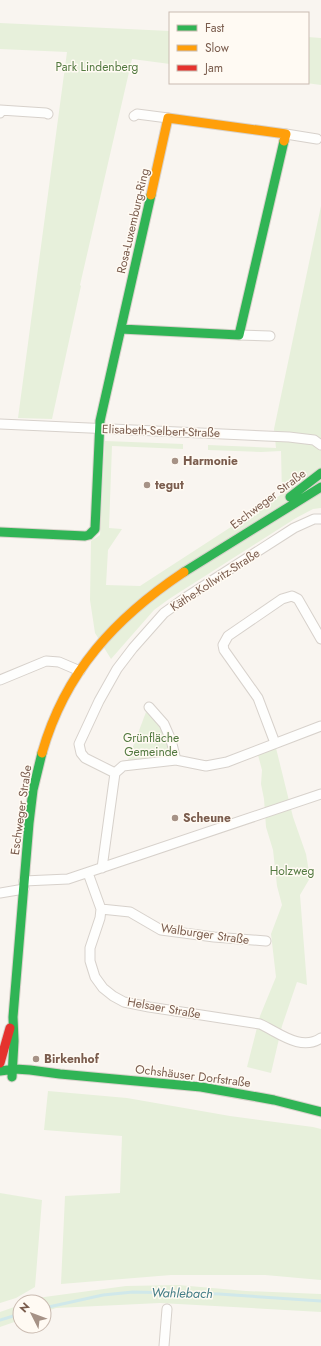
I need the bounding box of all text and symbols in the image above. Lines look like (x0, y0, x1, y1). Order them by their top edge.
legend (169, 12, 309, 84)
text: Fast (205, 19, 224, 37)
text: Slow (205, 39, 230, 57)
park label: Park Lindenberg (56, 58, 138, 76)
text: Jam (203, 59, 223, 77)
street label: Rosa-Luxemburg-Ring (112, 167, 154, 275)
street label: Elisabeth-Selbert-Straße (102, 420, 220, 442)
place label: Harmonie (183, 452, 238, 470)
marker: Harmonie (170, 456, 180, 466)
street label: Eschweger Straße (226, 465, 310, 533)
place label: tegut (155, 476, 184, 494)
marker: tegut (142, 480, 152, 490)
street label: Käthe-Kollwitz-Straße (167, 544, 263, 616)
park label: Grünfläche Gemeinde (123, 729, 179, 761)
street label: Eschweger Straße (6, 764, 36, 856)
place label: Scheune (183, 809, 231, 827)
marker: Scheune (170, 813, 180, 823)
park label: Holzweg (270, 862, 314, 880)
street label: Walburger Straße (160, 919, 250, 949)
street label: Helsaer Straße (126, 993, 202, 1023)
place label: Birkenhof (44, 1050, 100, 1068)
marker: Birkenhof (31, 1054, 41, 1064)
street label: Ochshäuser Dorfstraße (134, 1060, 252, 1092)
water label: Wahlebach (151, 1283, 213, 1303)
north arrow (12, 1294, 52, 1334)
text: N (16, 1299, 33, 1316)

